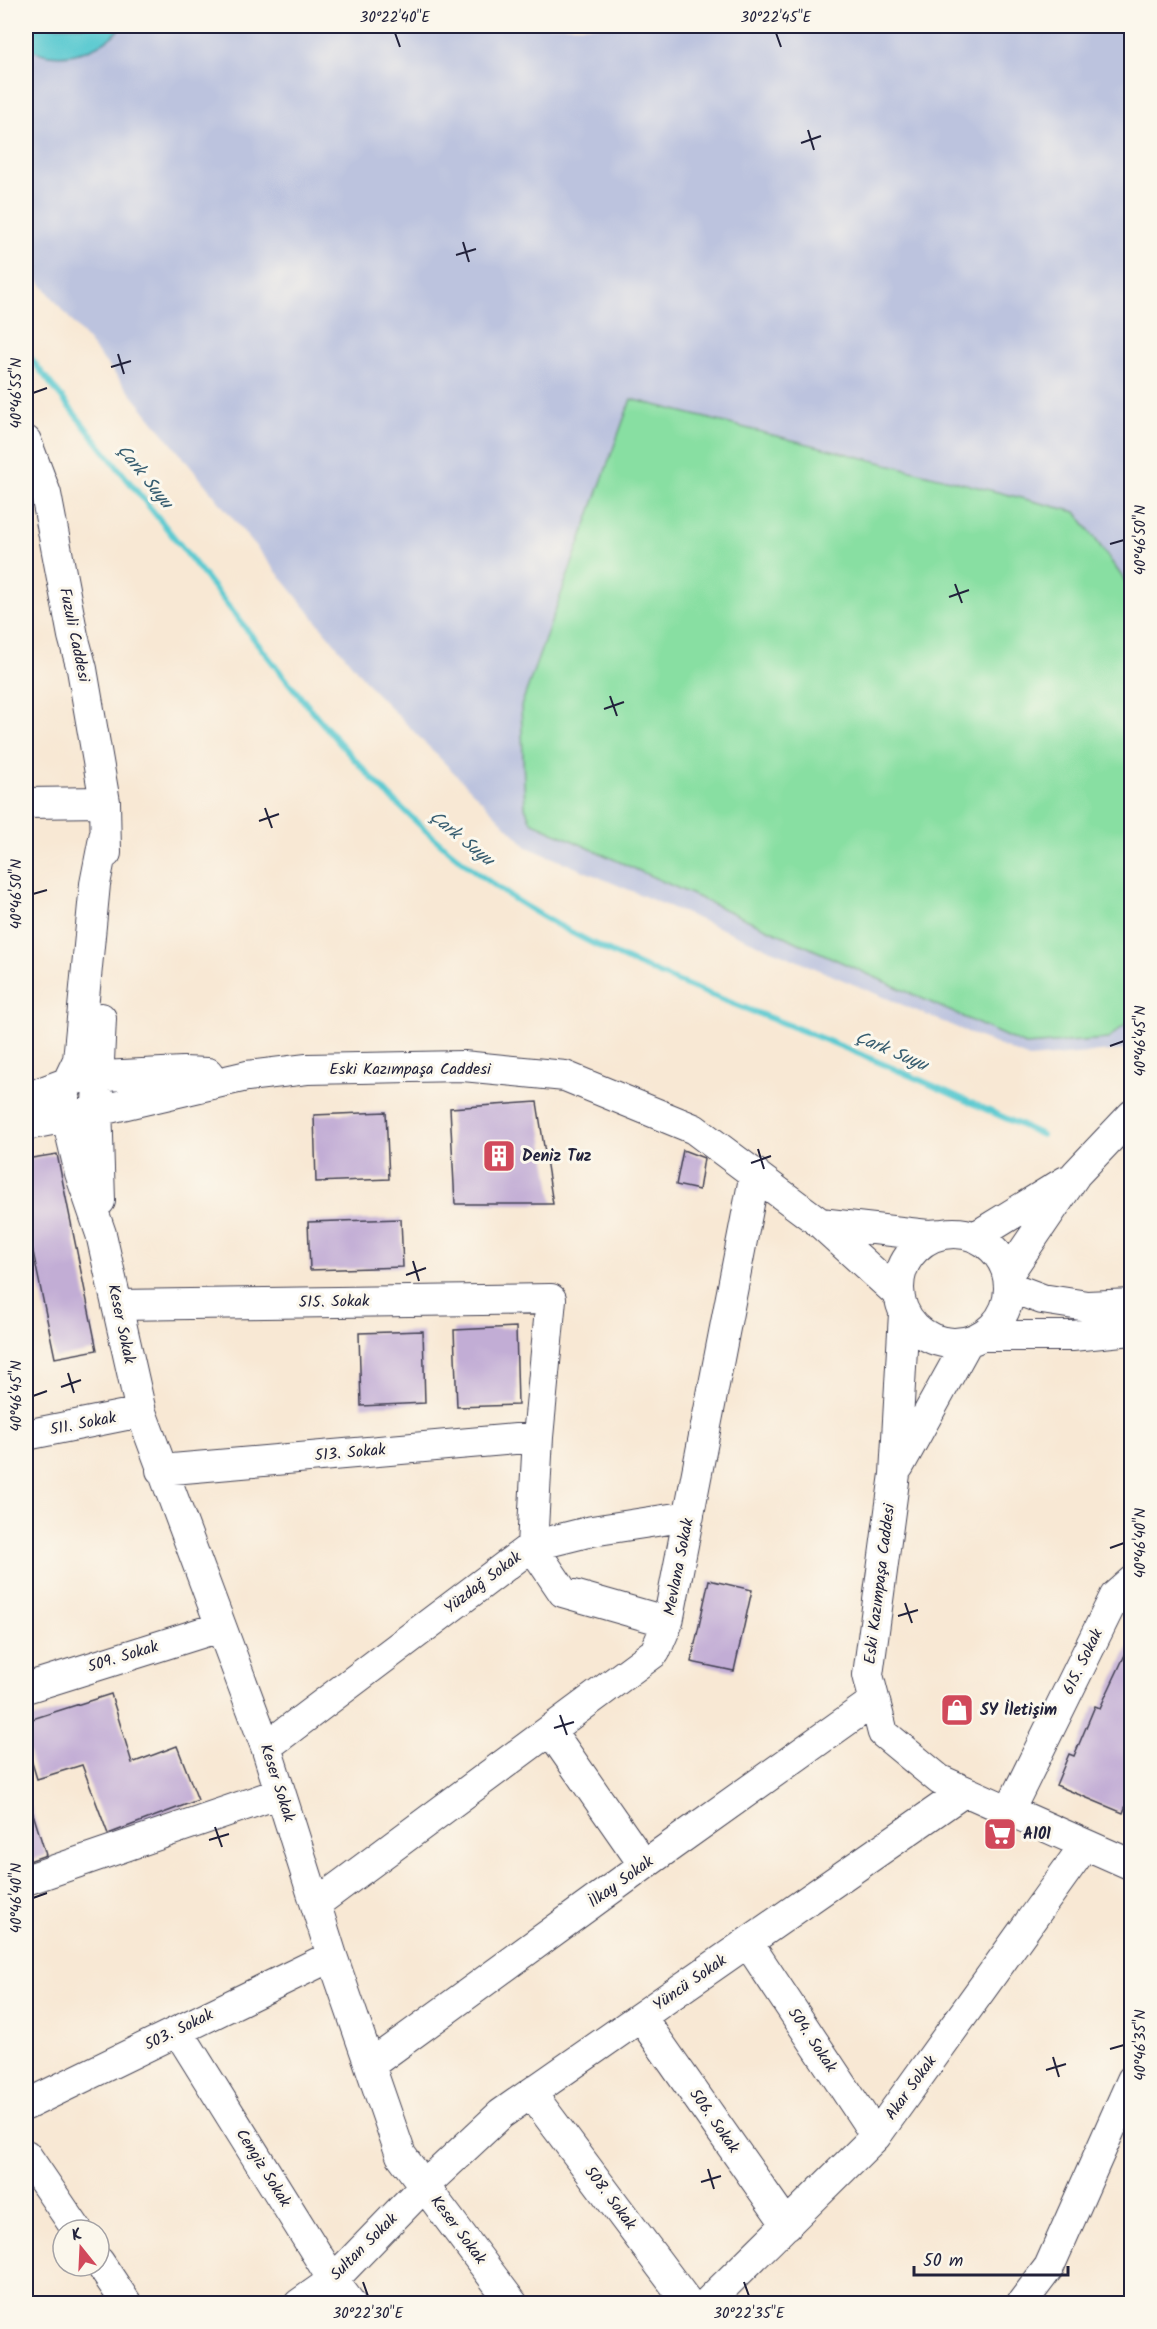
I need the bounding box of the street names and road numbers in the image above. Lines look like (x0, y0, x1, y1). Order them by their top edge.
street label: Fuzuli Caddesi (52, 586, 96, 686)
street label: Eski Kazımpaşa Caddesi (329, 1057, 492, 1082)
street label: Keser Sokak (100, 1282, 142, 1367)
street label: 515. Sokak (298, 1289, 370, 1315)
street label: 511. Sokak (48, 1405, 119, 1443)
street label: 513. Sokak (313, 1437, 387, 1469)
street label: Eski Kazımpaşa Caddesi (858, 1501, 902, 1666)
street label: Mevlana Sokak (657, 1516, 701, 1618)
street label: Yüzdağ Sokak (439, 1545, 527, 1621)
street label: 615. Sokak (1056, 1624, 1110, 1699)
street label: 509. Sokak (84, 1634, 162, 1680)
street label: Keser Sokak (253, 1741, 302, 1826)
street label: İlkay Sokak (583, 1849, 660, 1914)
street label: Yüncü Sokak (648, 1948, 732, 2018)
street label: 503. Sokak (140, 2002, 218, 2057)
street label: 504. Sokak (781, 2002, 843, 2078)
street label: Akar Sokak (879, 2050, 943, 2126)
street label: 506. Sokak (683, 2084, 746, 2159)
street label: Cengiz Sokak (229, 2124, 297, 2213)
street label: 508. Sokak (578, 2161, 643, 2236)
street label: Keser Sokak (424, 2190, 493, 2270)
street label: Sultan Sokak (324, 2207, 404, 2287)

